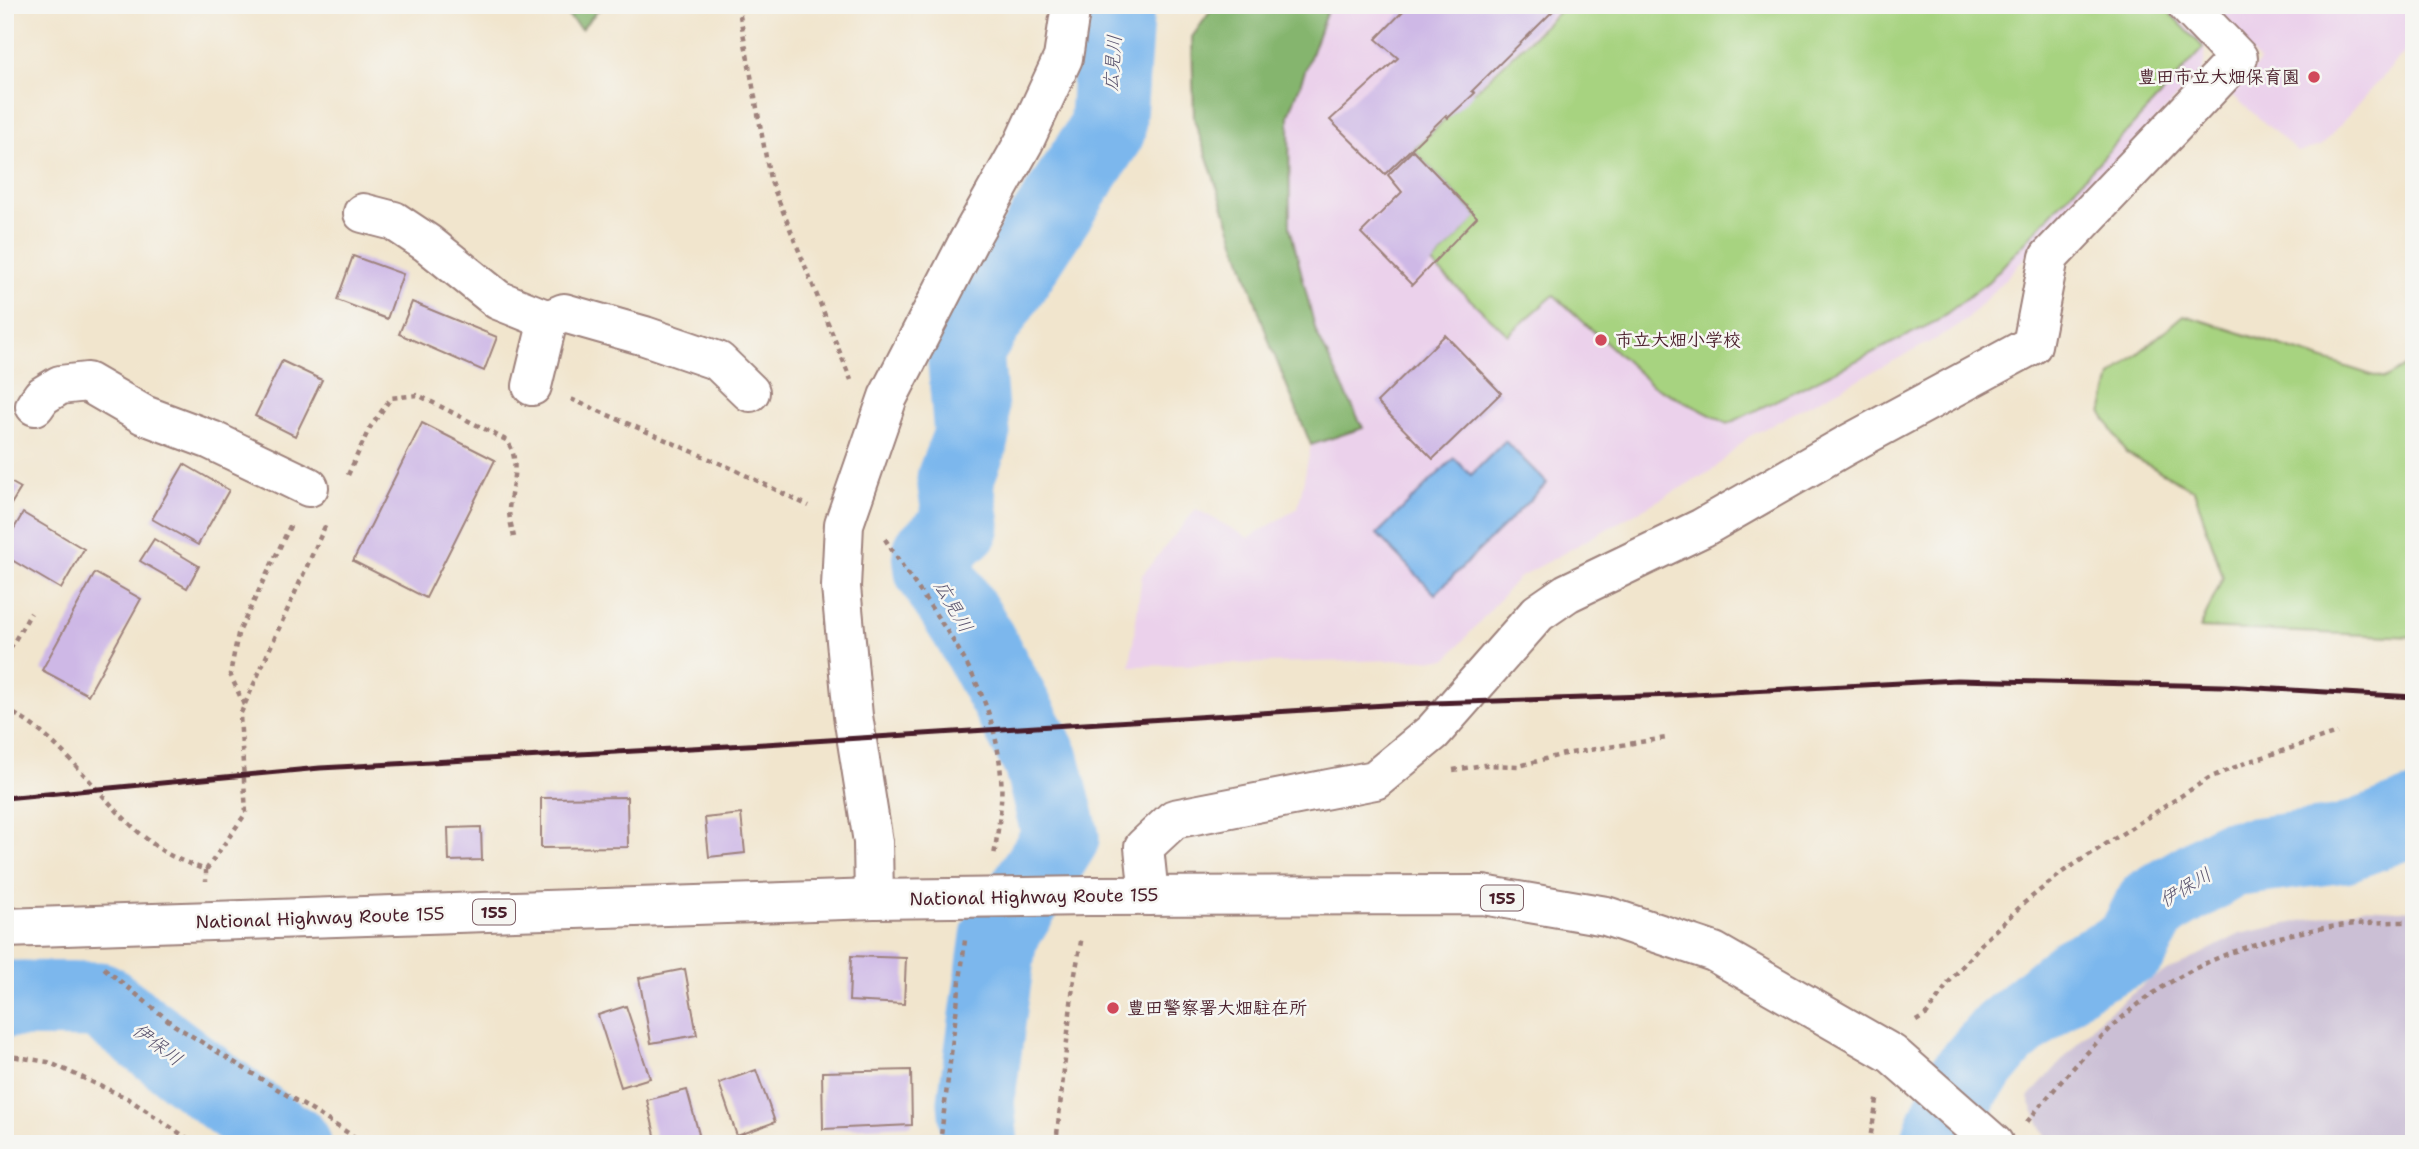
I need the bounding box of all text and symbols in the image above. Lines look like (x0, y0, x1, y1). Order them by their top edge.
water label: 広見川 (1098, 34, 1127, 92)
place label: 豊田市立大畑保育園 (2138, 65, 2300, 89)
marker: 豊田市立大畑保育園 (2306, 69, 2322, 85)
place label: 市立大畑小学校 (1615, 328, 1741, 352)
marker: 市立大畑小学校 (1593, 332, 1609, 348)
water label: 広見川 (928, 575, 979, 637)
water label: 伊保川 (2154, 862, 2216, 913)
street label: National Highway Route 155 (909, 883, 1159, 911)
road number: 155 (1481, 885, 1523, 910)
road number: 155 (473, 900, 515, 924)
street label: National Highway Route 155 (195, 902, 445, 934)
place label: 豊田警察署大畑駐在所 (1127, 996, 1307, 1020)
marker: 豊田警察署大畑駐在所 (1105, 1000, 1121, 1016)
water label: 伊保川 (127, 1017, 188, 1072)

